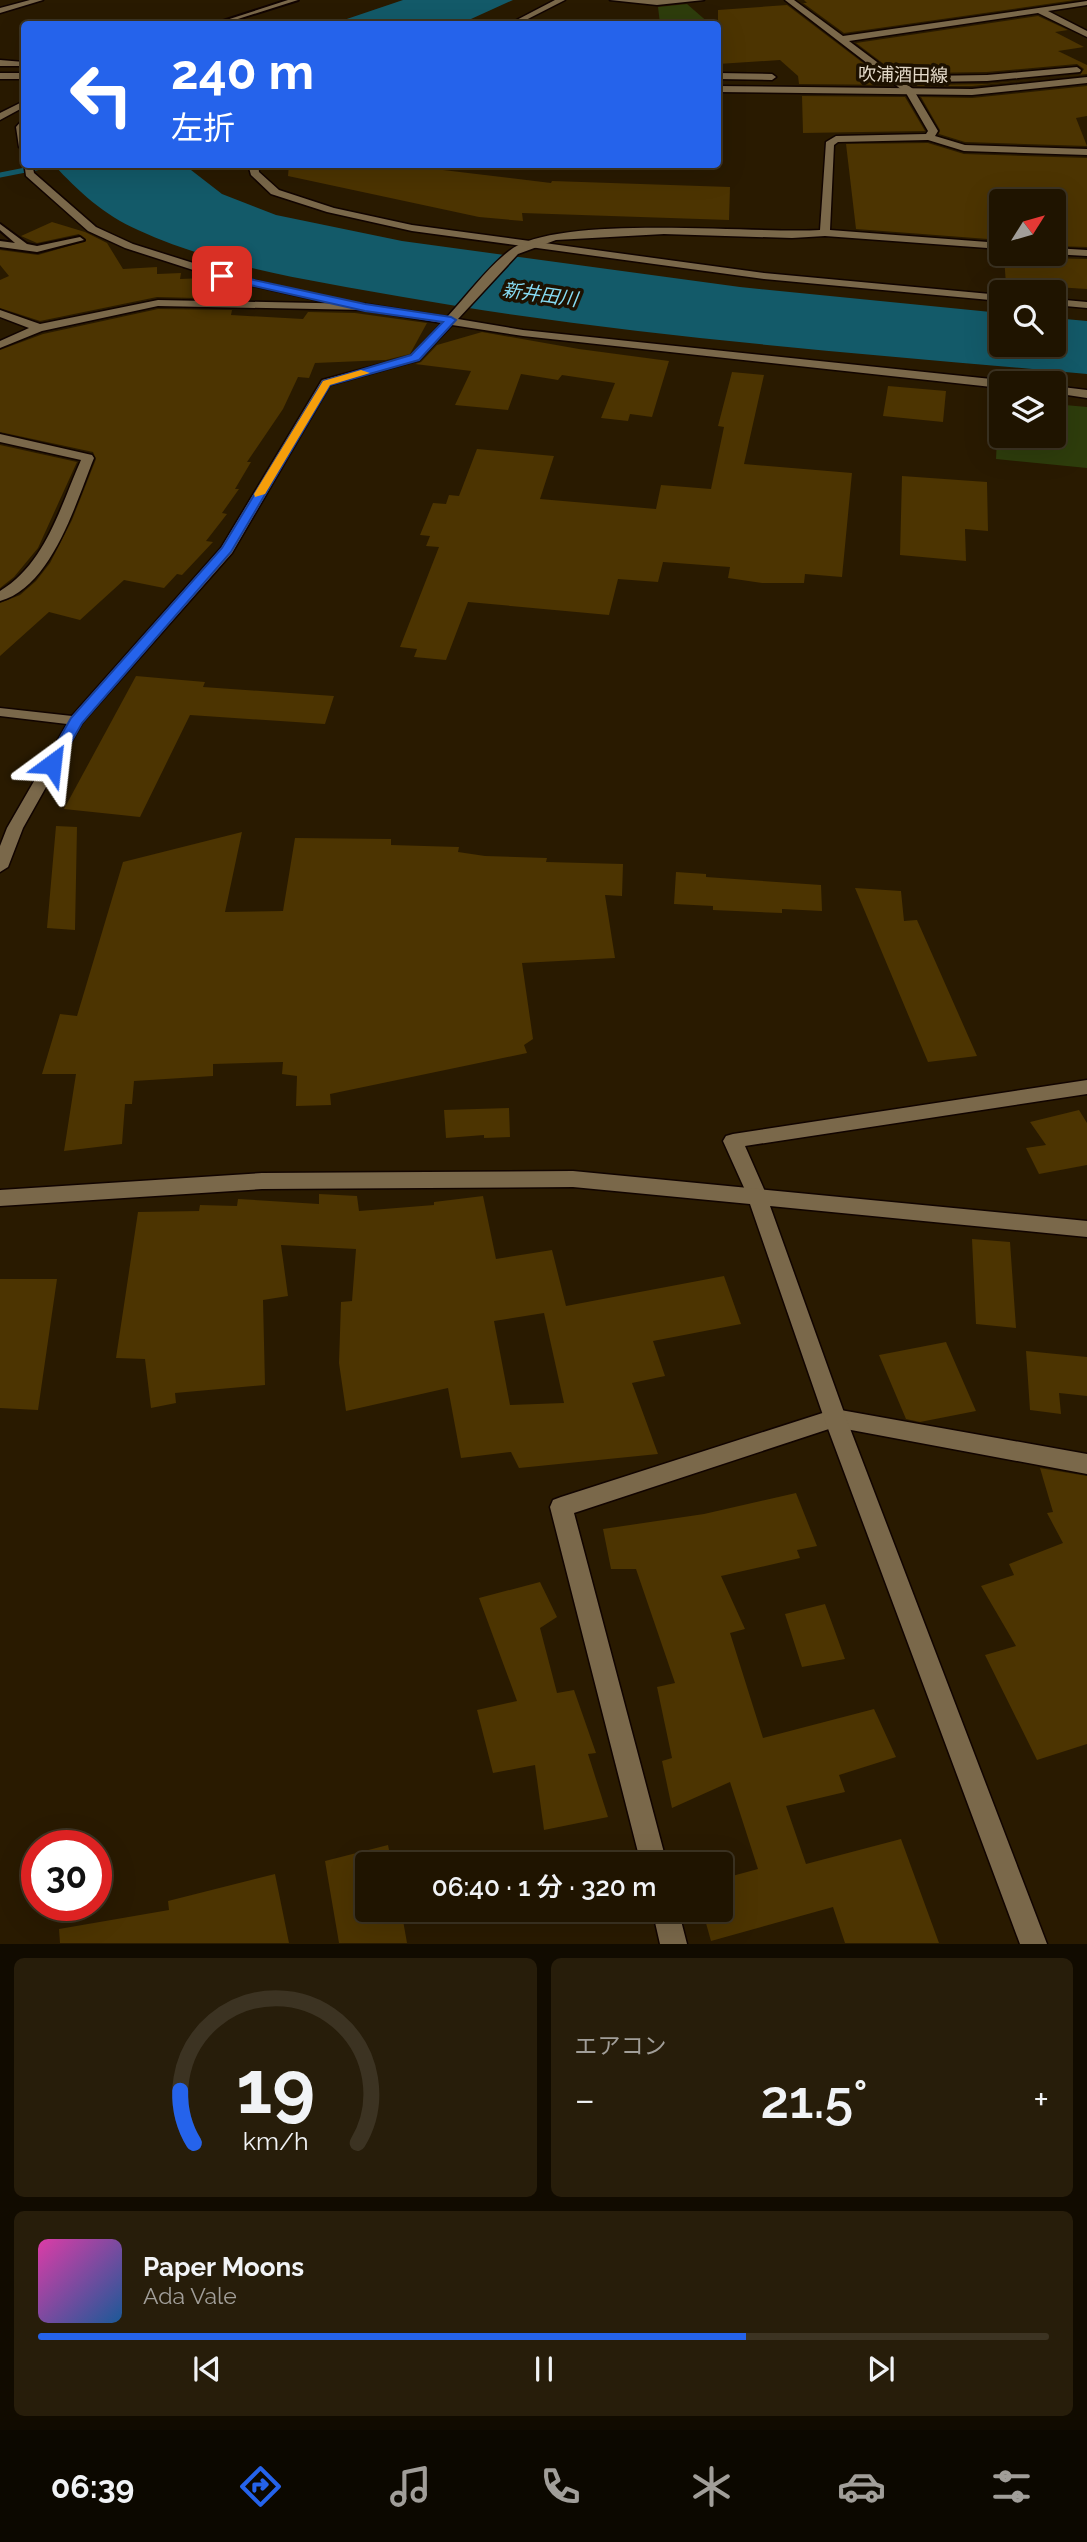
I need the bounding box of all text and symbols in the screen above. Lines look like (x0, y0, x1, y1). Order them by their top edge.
text: 240 m (171, 43, 314, 100)
icon: left (56, 49, 147, 140)
street label: 吹浦酒田線 (858, 63, 948, 86)
text: 左折 (171, 109, 235, 146)
north arrow (989, 189, 1066, 266)
map controls (989, 189, 1066, 448)
pin (192, 246, 252, 306)
icon: arrive (203, 257, 241, 295)
water label: 新井田川 (501, 278, 581, 310)
button: search (989, 280, 1066, 357)
button: layers (989, 371, 1066, 448)
position arrow (15.0, 727, 89.0, 801)
speed limit sign: 30 (21, 1830, 112, 1921)
text: 06:40 · 1 分 · 320 m (432, 1872, 656, 1902)
text: エアコン (575, 2032, 667, 2059)
text: 19 (236, 2046, 315, 2131)
text: 21.5° (760, 2069, 868, 2130)
text: − (575, 2077, 595, 2122)
text: + (1033, 2077, 1049, 2122)
text: km/h (242, 2126, 308, 2156)
text: Paper Moons (143, 2252, 304, 2282)
text: Ada Vale (143, 2282, 237, 2309)
icon: previous (188, 2350, 226, 2388)
icon: pause (525, 2350, 563, 2388)
icon: next (862, 2350, 900, 2388)
icon: directions (236, 2462, 285, 2511)
icon: music (386, 2462, 435, 2511)
icon: phone (536, 2462, 585, 2511)
icon: climate (687, 2462, 736, 2511)
icon: car (837, 2462, 886, 2511)
icon: filters (987, 2462, 1036, 2511)
text: 06:39 (51, 2468, 134, 2505)

